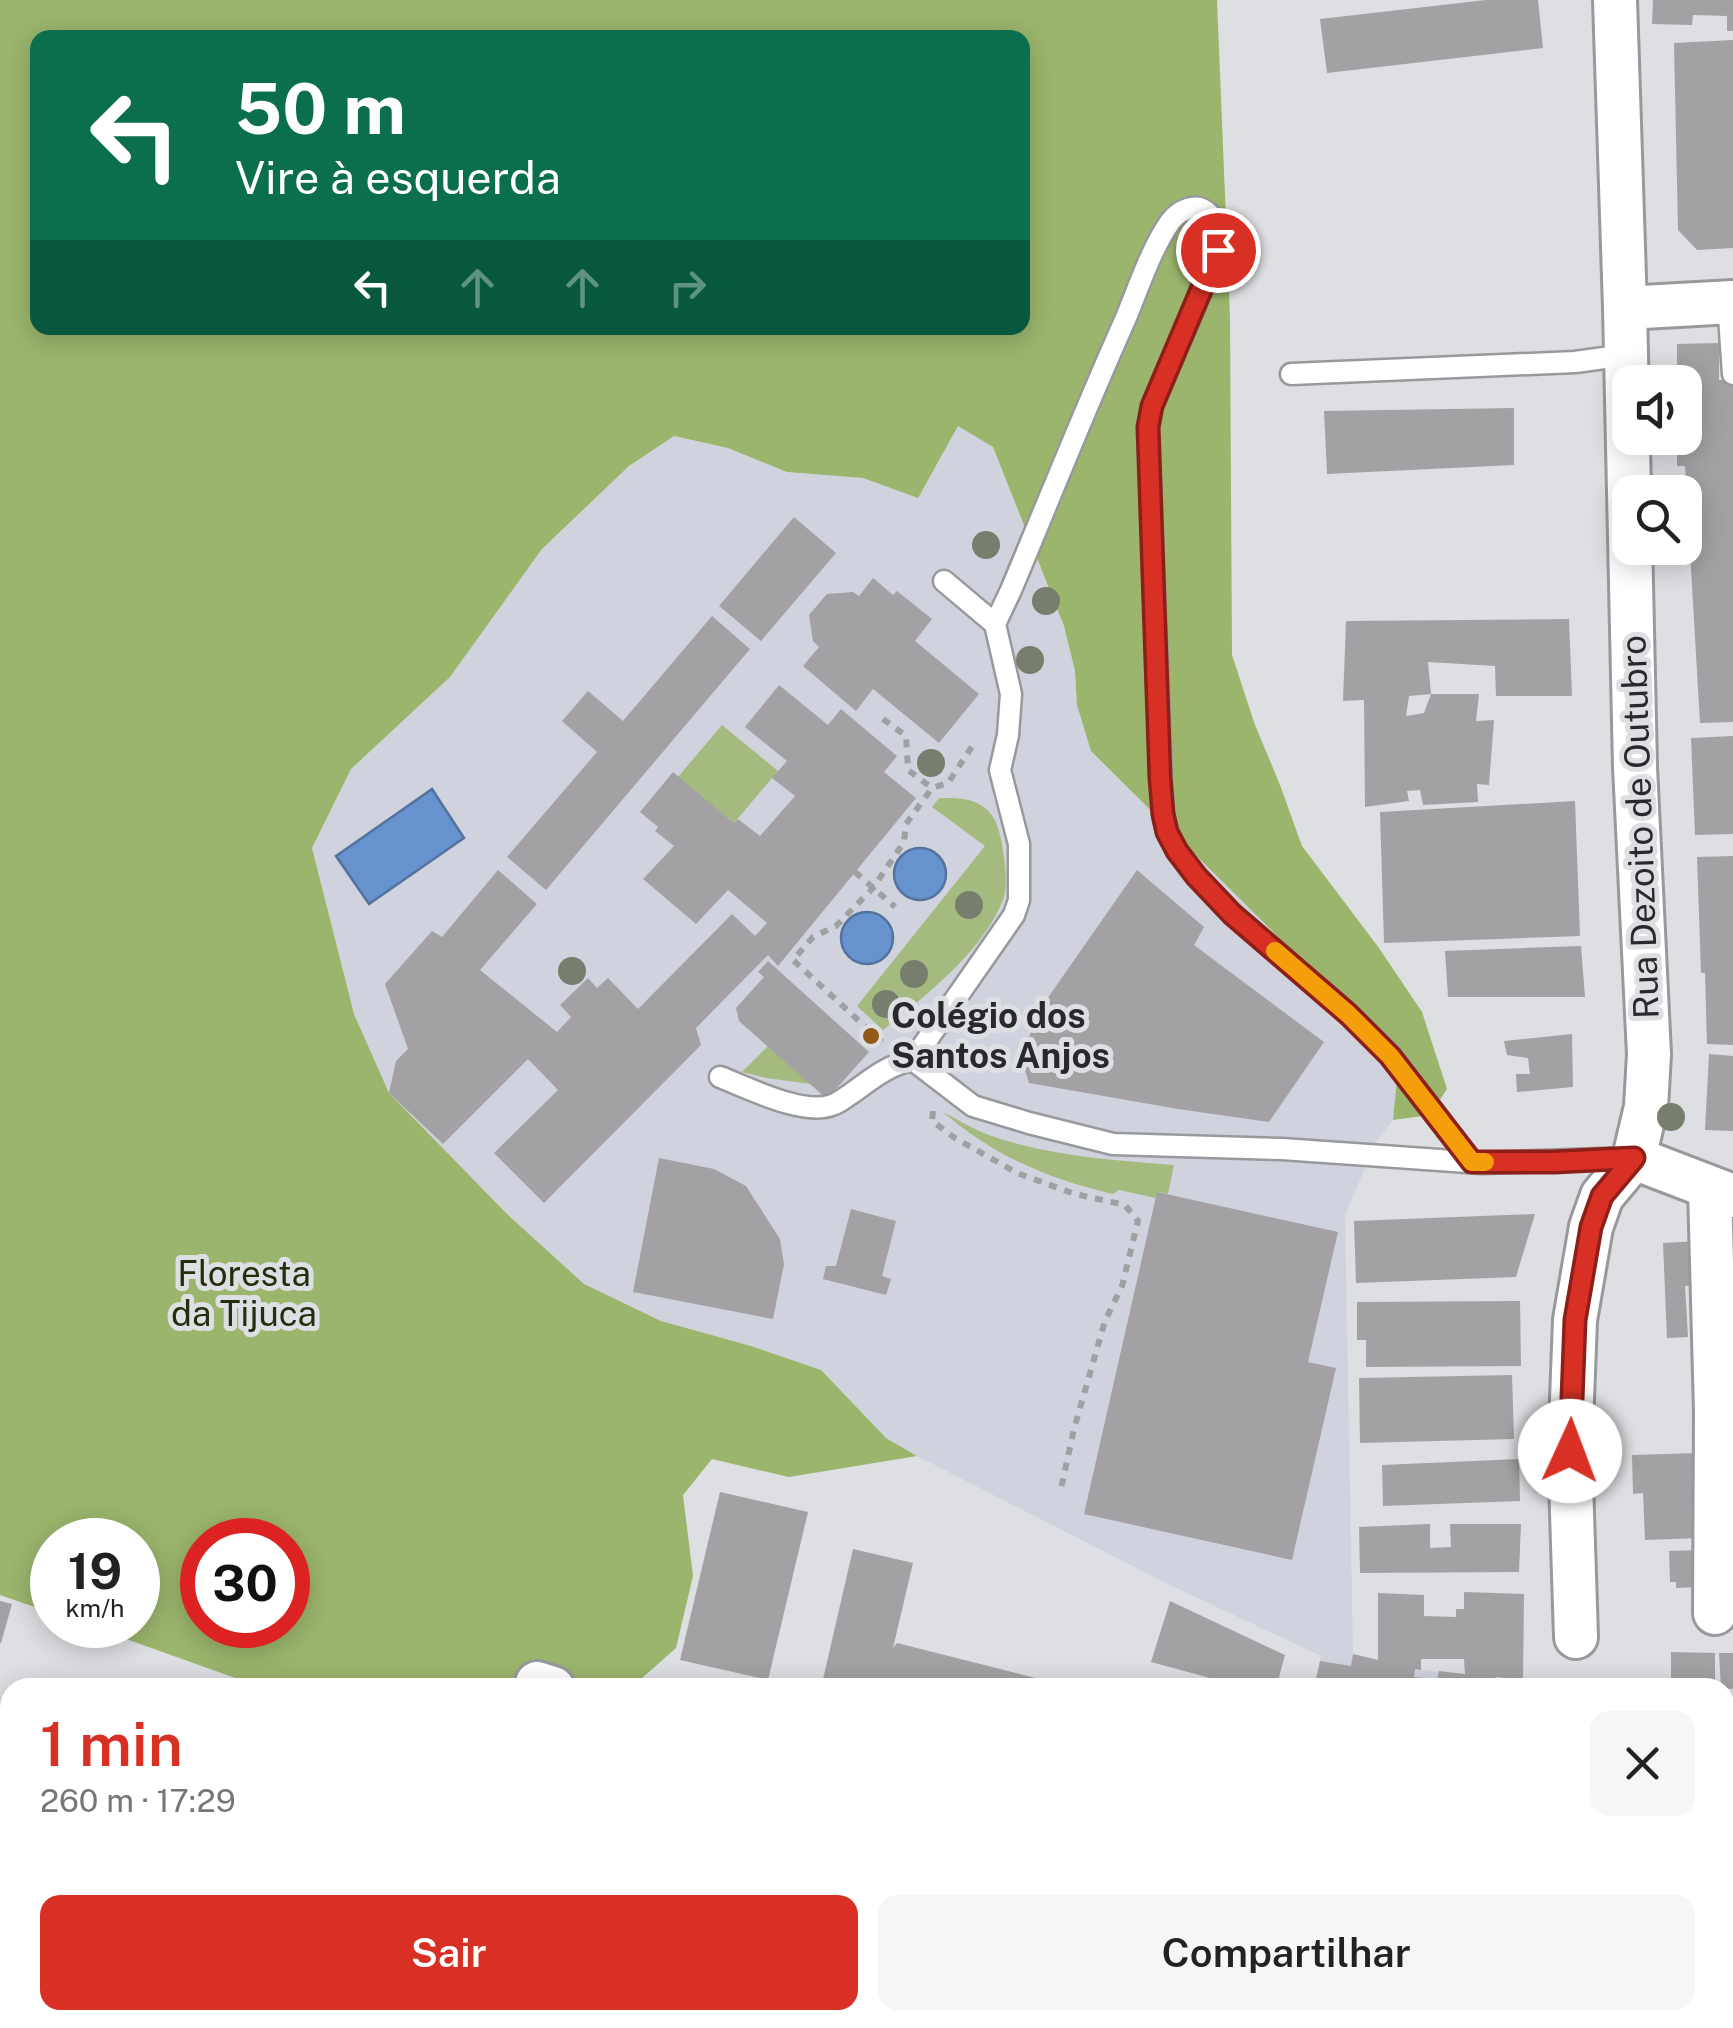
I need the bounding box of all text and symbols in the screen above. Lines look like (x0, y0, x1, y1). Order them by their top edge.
text: 50 m (235, 67, 406, 150)
icon: left (70, 70, 200, 200)
text: Vire à esquerda (235, 151, 561, 204)
pin (1176, 208, 1261, 293)
icon: arrive (1191, 223, 1246, 278)
icon: left (345, 260, 400, 315)
icon: ahead (450, 260, 505, 315)
icon: ahead (555, 260, 610, 315)
icon: right (660, 260, 715, 315)
map controls (1612, 365, 1702, 565)
button: sound (1612, 365, 1702, 455)
button: search (1612, 475, 1702, 565)
street label: Rua Dezoito de Outubro (1612, 634, 1667, 1020)
place label: Colégio dos Santos Anjos (891, 995, 1110, 1076)
marker: Colégio dos Santos Anjos (860, 1025, 882, 1047)
park label: Floresta da Tijuca (171, 1253, 317, 1334)
position arrow (1518, 1399, 1622, 1503)
speed limit sign: 30 (180, 1518, 310, 1648)
text: 19 (68, 1541, 122, 1600)
text: km/h (66, 1593, 124, 1623)
text: 1 min (40, 1709, 183, 1780)
button: close (1590, 1711, 1695, 1816)
text: 260 m · 17:29 (40, 1782, 236, 1819)
button: Sair (40, 1895, 858, 2010)
button: Compartilhar (878, 1895, 1695, 2010)

